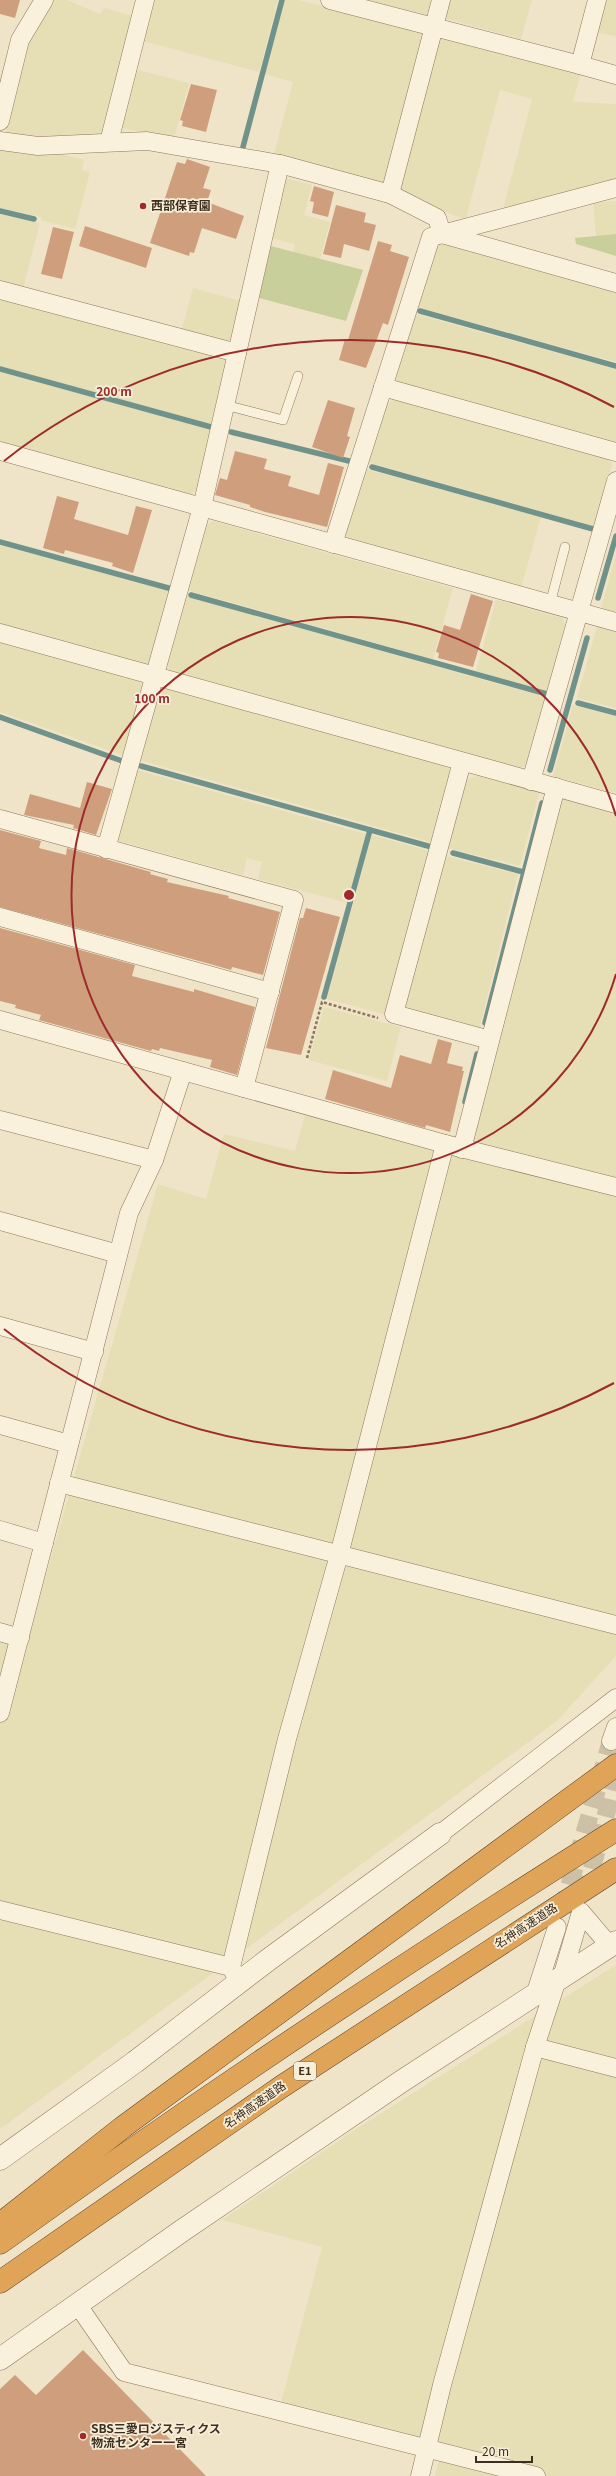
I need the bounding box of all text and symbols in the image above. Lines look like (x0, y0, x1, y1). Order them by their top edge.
place label: 西部保育園 (151, 196, 211, 213)
marker: 西部保育園 (138, 201, 148, 211)
text: 200 m (96, 382, 132, 399)
text: 100 m (134, 689, 170, 706)
centre of rings (342, 888, 356, 902)
street label: 名神高速道路 (490, 1898, 560, 1951)
road number: E1 (294, 2062, 316, 2080)
street label: 名神高速道路 (220, 2076, 289, 2131)
place label: SBS三愛ロジスティクス 物流センター一宮 (91, 2419, 221, 2450)
marker: SBS三愛ロジスティクス 物流センター一宮 (78, 2431, 88, 2441)
scale bar (476, 2438, 532, 2464)
text: 20 m (482, 2442, 509, 2459)

